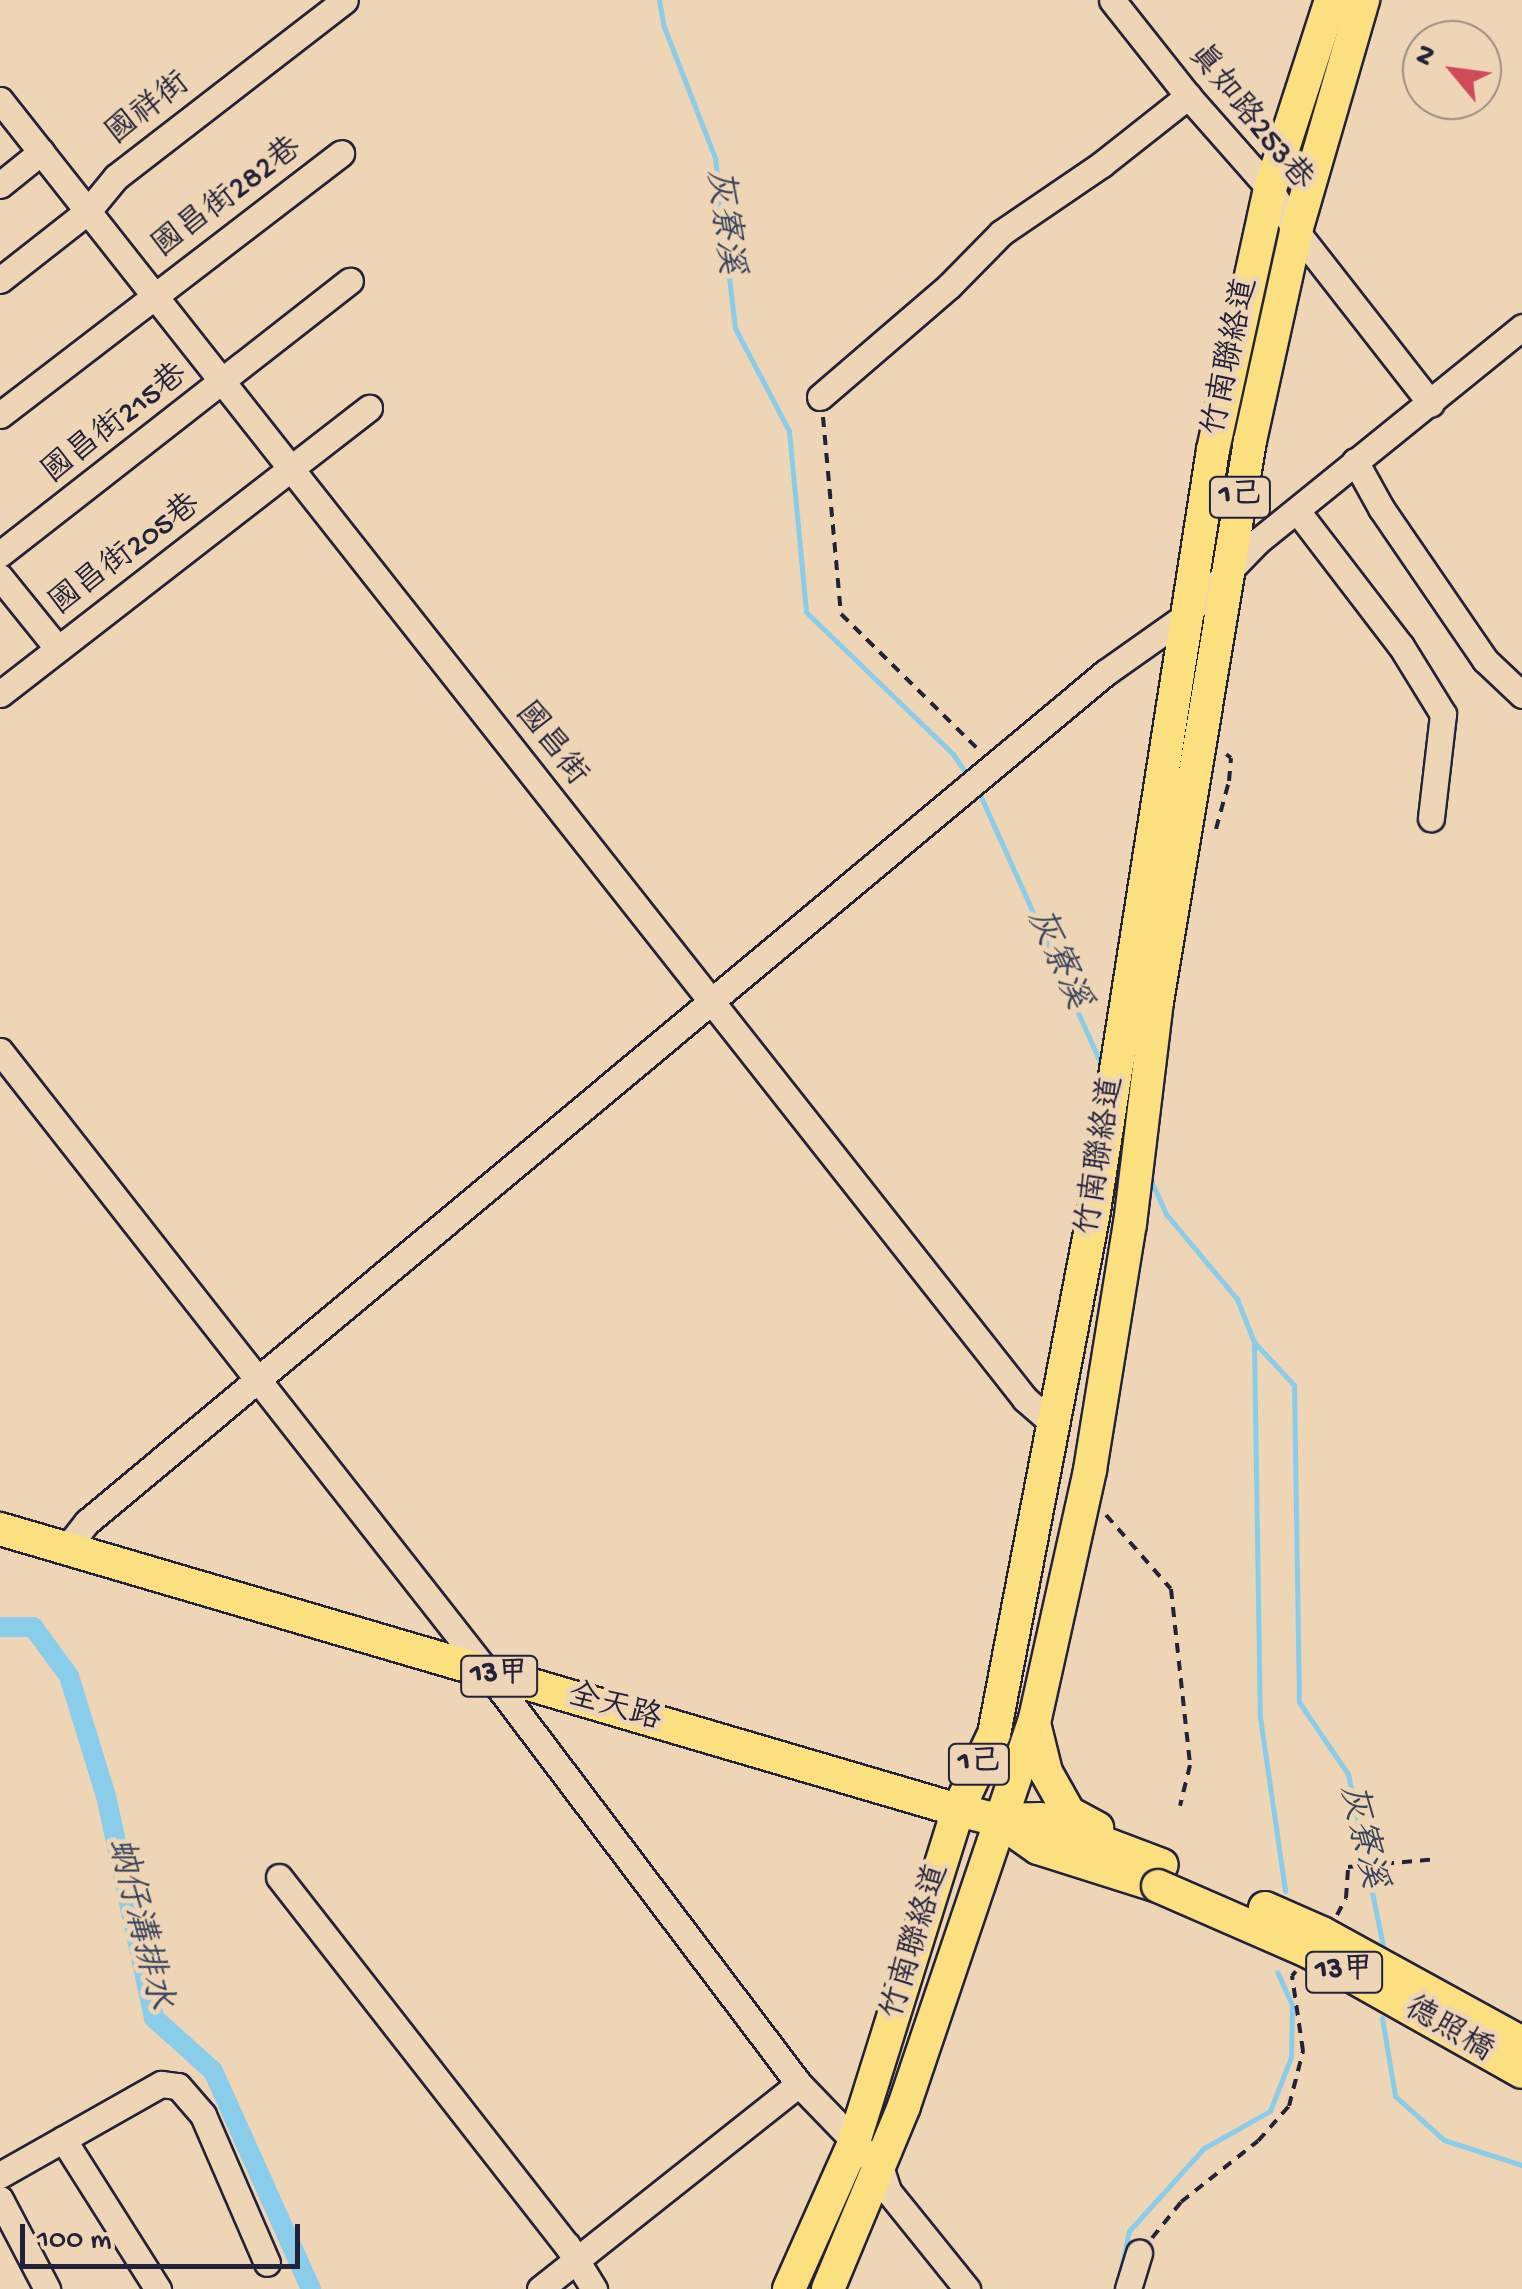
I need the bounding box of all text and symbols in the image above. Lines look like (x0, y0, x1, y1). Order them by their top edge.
north arrow (1402, 20, 1502, 120)
street label: 真如路253巷 (1178, 37, 1320, 199)
text: N (1408, 40, 1446, 72)
street label: 國祥街 (99, 65, 199, 155)
street label: 國昌街282巷 (146, 130, 310, 268)
water label: 灰寮溪 (695, 167, 749, 277)
street label: 竹南聯絡道 (1197, 275, 1267, 439)
street label: 國昌街215巷 (36, 356, 196, 494)
road number: 1己 (1208, 472, 1272, 522)
street label: 國昌街205巷 (43, 487, 209, 625)
street label: 國昌街 (505, 695, 595, 795)
water label: 灰寮溪 (1015, 903, 1097, 1017)
street label: 竹南聯絡道 (1071, 1074, 1133, 1238)
road number: 13甲 (459, 1651, 539, 1701)
street label: 全天路 (563, 1677, 665, 1741)
road number: 1己 (946, 1739, 1012, 1789)
water label: 灰寮溪 (1328, 1781, 1392, 1893)
water label: 蚋仔溝排水 (95, 1834, 179, 2014)
street label: 竹南聯絡道 (875, 1860, 959, 2024)
road number: 13甲 (1304, 1947, 1384, 1997)
street label: 德照橋 (1397, 1990, 1499, 2072)
scale bar (25, 2204, 305, 2266)
text: 100 m (37, 2224, 112, 2259)

